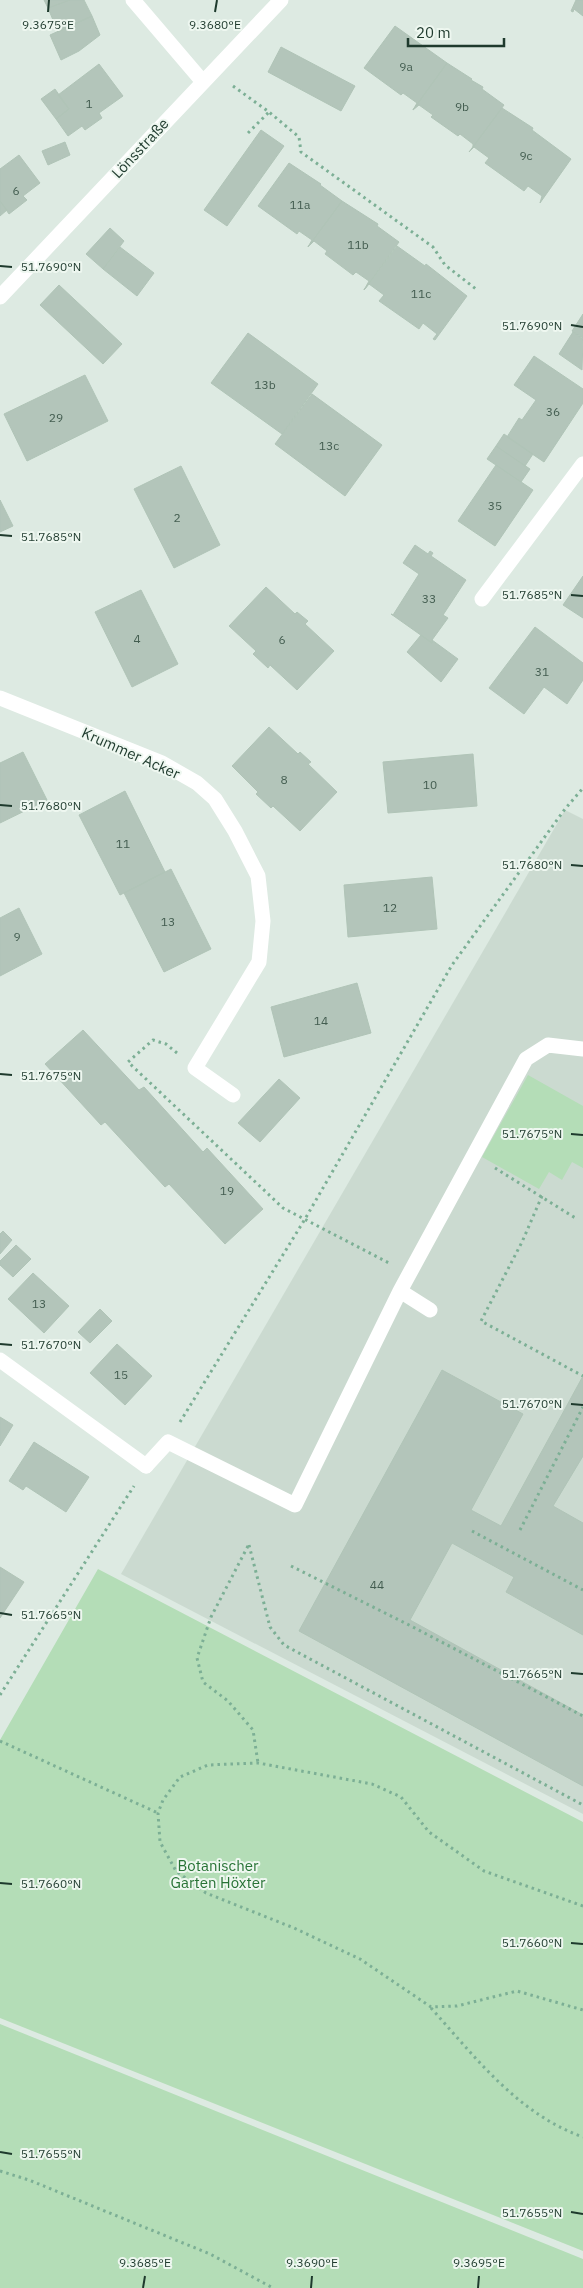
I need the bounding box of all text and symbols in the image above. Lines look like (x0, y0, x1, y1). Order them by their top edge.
scale bar (408, 15, 504, 47)
text: 9.3675°E (22, 17, 74, 32)
text: 9.3680°E (189, 17, 241, 32)
text: 20 m (416, 23, 451, 42)
house number: 9a (399, 59, 413, 74)
house number: 1 (85, 96, 93, 111)
house number: 9b (455, 99, 469, 114)
street label: Lönsstraße (107, 114, 173, 182)
house number: 9c (519, 148, 533, 163)
house number: 6 (12, 183, 20, 198)
house number: 11a (290, 197, 311, 212)
house number: 11b (347, 237, 369, 252)
text: 51.7690°N (21, 259, 81, 274)
house number: 11c (411, 286, 431, 301)
text: 51.7690°N (502, 318, 562, 333)
house number: 13b (254, 377, 276, 392)
house number: 36 (546, 404, 560, 419)
house number: 29 (49, 410, 63, 425)
house number: 13c (319, 438, 339, 453)
house number: 35 (488, 498, 502, 513)
house number: 2 (173, 510, 181, 525)
text: 51.7685°N (21, 529, 81, 544)
text: 51.7685°N (502, 587, 562, 602)
house number: 33 (422, 591, 436, 606)
house number: 4 (133, 631, 141, 646)
house number: 6 (278, 632, 286, 647)
house number: 31 (535, 664, 549, 679)
street label: Krummer Acker (79, 723, 183, 783)
house number: 8 (280, 772, 288, 787)
house number: 10 (423, 777, 437, 792)
text: 51.7680°N (21, 798, 81, 813)
house number: 11 (116, 836, 130, 851)
text: 51.7680°N (502, 857, 562, 872)
house number: 12 (383, 900, 397, 915)
house number: 13 (161, 914, 175, 929)
house number: 9 (13, 929, 21, 944)
house number: 14 (314, 1013, 328, 1028)
text: 51.7675°N (21, 1068, 81, 1083)
text: 51.7675°N (502, 1126, 562, 1141)
house number: 19 (220, 1183, 234, 1198)
house number: 13 (32, 1296, 46, 1311)
text: 51.7670°N (21, 1337, 81, 1352)
house number: 15 (114, 1367, 128, 1382)
text: 51.7670°N (502, 1396, 562, 1411)
house number: 44 (370, 1577, 384, 1592)
text: 51.7665°N (21, 1607, 81, 1622)
text: 51.7665°N (502, 1666, 562, 1681)
park label: Botanischer Garten Höxter (171, 1856, 266, 1892)
text: 51.7660°N (21, 1876, 81, 1891)
text: 51.7660°N (502, 1935, 562, 1950)
text: 51.7655°N (21, 2146, 81, 2161)
text: 51.7655°N (502, 2205, 562, 2220)
text: 9.3685°E (119, 2255, 171, 2270)
text: 9.3690°E (286, 2255, 338, 2270)
text: 9.3695°E (453, 2255, 505, 2270)

